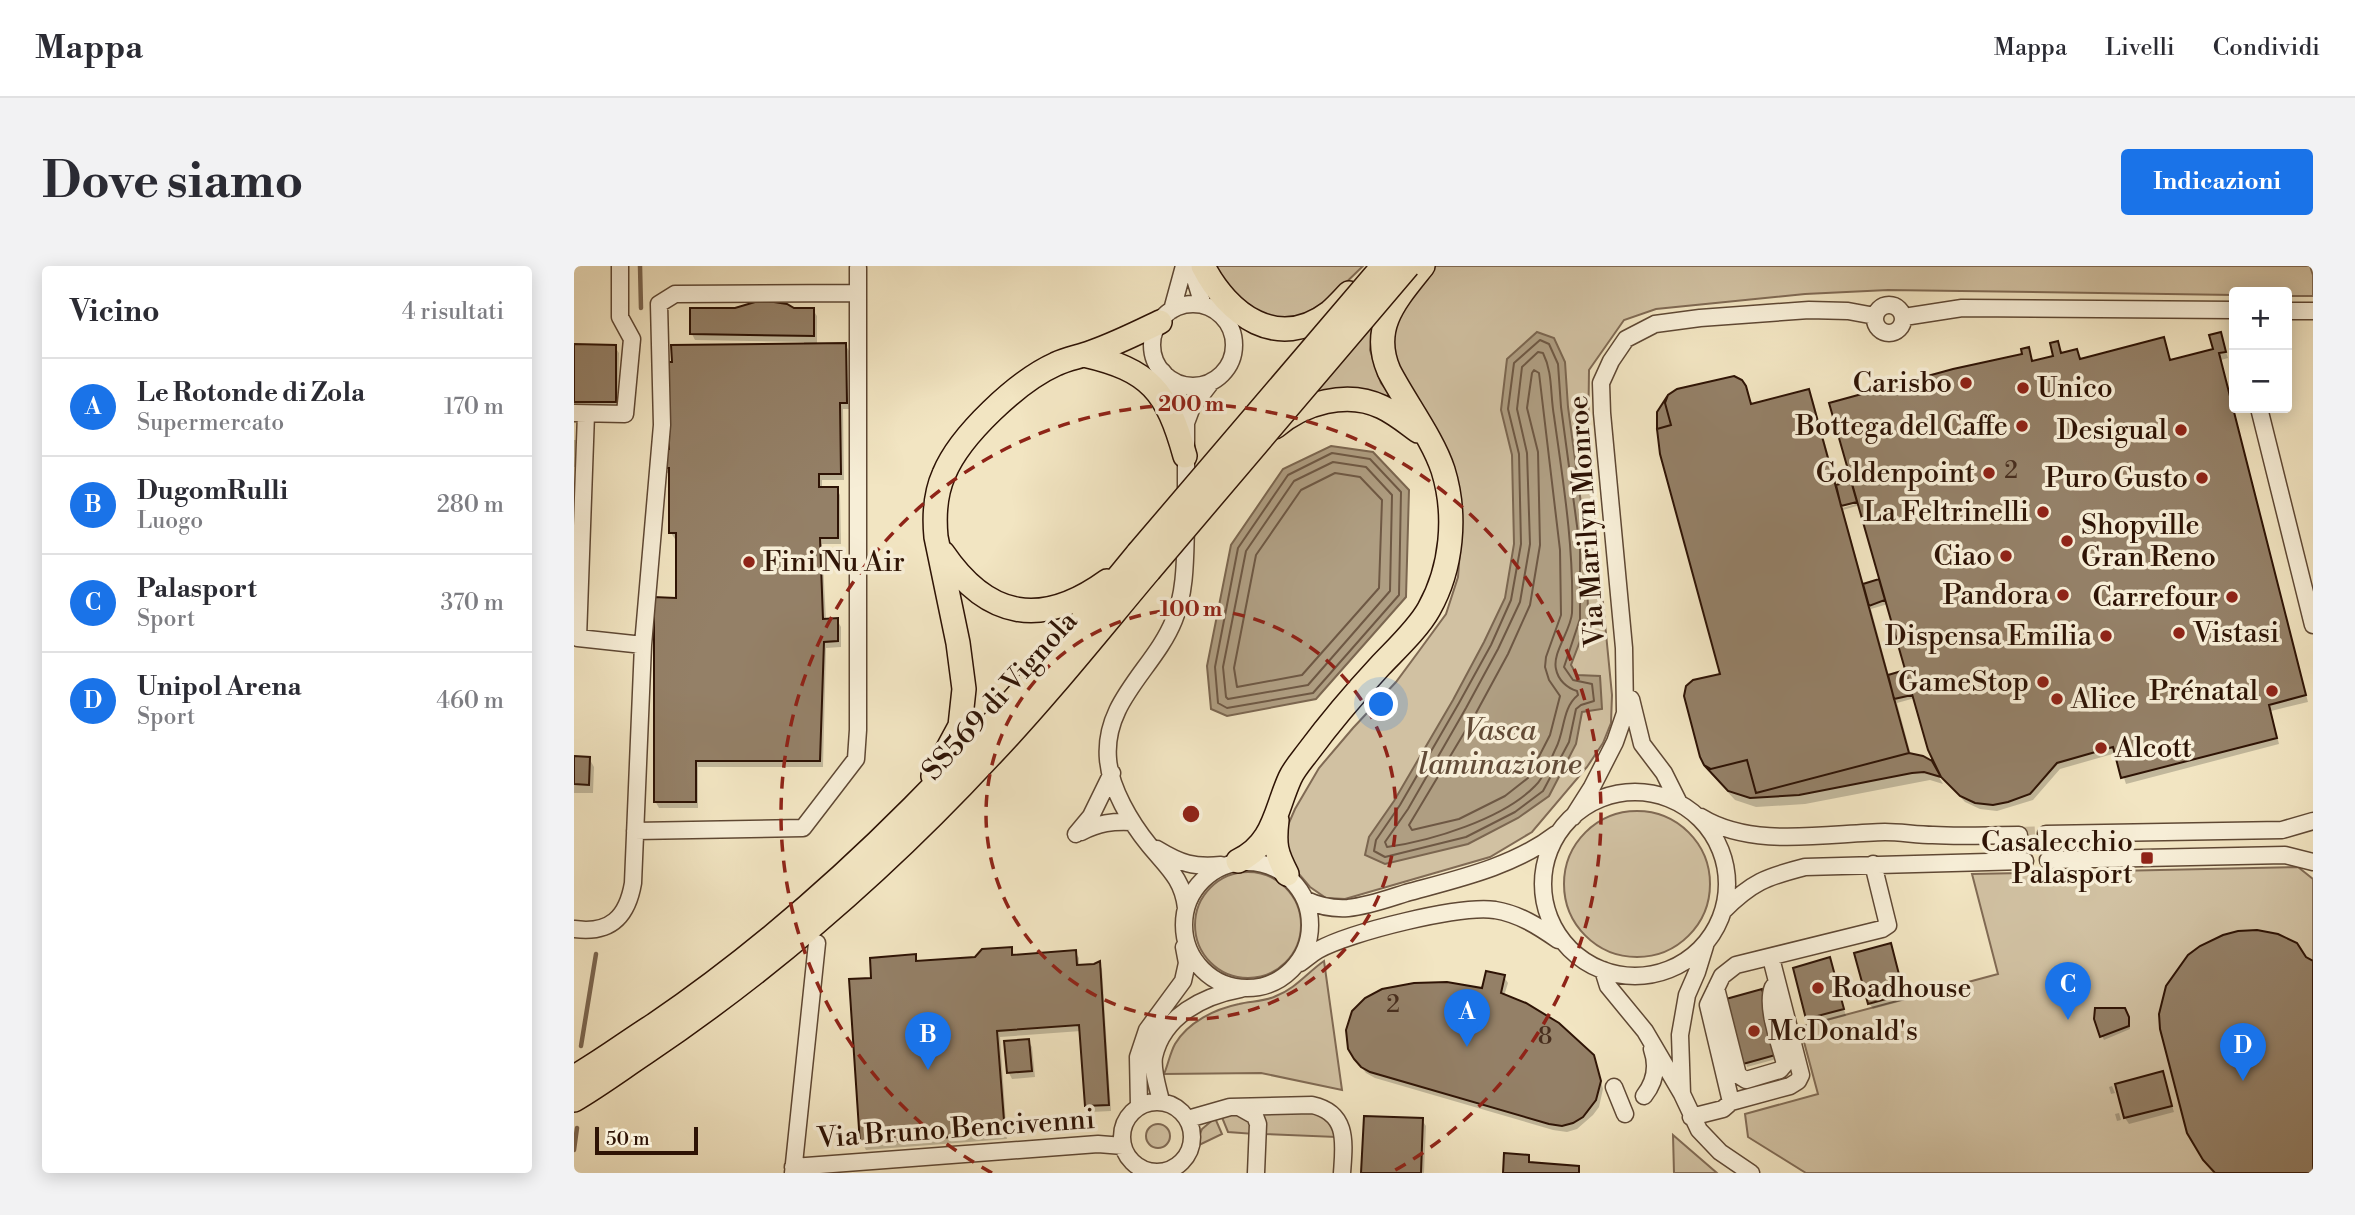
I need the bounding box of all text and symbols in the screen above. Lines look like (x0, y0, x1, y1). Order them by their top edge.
text: Mappa (35, 28, 143, 69)
text: Mappa (1994, 33, 2067, 63)
text: Livelli (2105, 33, 2175, 63)
text: Condividi (2213, 33, 2320, 63)
button: Indicazioni (2121, 149, 2313, 215)
text: Dove siamo (42, 152, 303, 213)
map controls (2229, 287, 2292, 413)
button: + (2229, 287, 2292, 350)
text: Vicino (70, 293, 160, 331)
text: 4 risultati (402, 298, 504, 326)
button: − (2229, 350, 2292, 413)
place label: Carisbo (1853, 366, 1952, 401)
place label: Unico (2037, 371, 2113, 406)
marker: Carisbo (1958, 375, 1974, 391)
text: Le Rotonde di Zola (137, 377, 365, 409)
marker: Unico (2015, 380, 2031, 396)
text: 200 m (1158, 392, 1224, 418)
text: A (85, 393, 101, 421)
text: 170 m (444, 393, 504, 421)
street label: Via Marilyn Monroe (1561, 394, 1613, 649)
text: Supermercato (137, 409, 284, 437)
place label: Bottega del Caffe (1794, 409, 2008, 444)
place label: Desigual (2057, 413, 2167, 448)
marker: Bottega del Caffe (2014, 418, 2030, 434)
marker: Desigual (2173, 422, 2189, 438)
place label: Goldenpoint (1816, 456, 1975, 491)
house number: 2 (2004, 456, 2018, 486)
place label: Puro Gusto (2045, 461, 2188, 496)
marker: Goldenpoint (1981, 465, 1997, 481)
marker: Puro Gusto (2194, 470, 2210, 486)
text: DugomRulli (137, 475, 288, 507)
text: B (84, 491, 102, 519)
text: 280 m (437, 491, 504, 519)
place label: La Feltrinelli (1863, 495, 2029, 530)
marker: La Feltrinelli (2035, 504, 2051, 520)
text: Luogo (137, 507, 203, 535)
place label: Shopville Gran Reno (2081, 508, 2216, 575)
marker: Shopville Gran Reno (2059, 533, 2075, 549)
place label: Ciao (1934, 539, 1992, 574)
place label: Fini Nu Air (763, 545, 905, 580)
marker: Ciao (1998, 548, 2014, 564)
marker: Fini Nu Air (741, 554, 757, 570)
text: Palasport (137, 573, 257, 605)
place label: Pandora (1943, 578, 2050, 613)
place label: Carrefour (2093, 580, 2218, 615)
marker: Pandora (2055, 587, 2071, 603)
text: C (85, 589, 101, 617)
text: 370 m (441, 589, 504, 617)
marker: Carrefour (2224, 589, 2240, 605)
text: 100 m (1160, 597, 1222, 623)
street label: SS569 di Vignola (915, 604, 1086, 788)
text: Sport (137, 605, 195, 633)
place label: Vistasi (2192, 616, 2279, 651)
place label: Dispensa Emilia (1885, 619, 2093, 654)
marker: Vistasi (2171, 625, 2187, 641)
marker: Dispensa Emilia (2098, 628, 2114, 644)
place label: GameStop (1898, 665, 2029, 700)
text: Unipol Arena (137, 671, 301, 703)
marker: GameStop (2035, 674, 2051, 690)
place label: Prénatal (2149, 674, 2258, 709)
place label: Alice (2070, 682, 2136, 717)
marker: Prénatal (2264, 683, 2280, 699)
text: D (84, 687, 102, 715)
text: 460 m (436, 687, 504, 715)
your location (1364, 687, 1398, 721)
marker: Alice (2049, 691, 2065, 707)
text: Sport (137, 703, 195, 731)
water label: Vasca laminazione (1418, 712, 1582, 784)
place label: Alcott (2114, 731, 2192, 766)
marker: Alcott (2093, 740, 2109, 756)
centre of rings (1179, 802, 1203, 826)
place label: Casalecchio Palasport (1981, 825, 2133, 892)
marker: Casalecchio Palasport (2139, 850, 2155, 866)
pin: C (2045, 962, 2091, 1020)
place label: Roadhouse (1832, 971, 1972, 1006)
marker: Roadhouse (1810, 980, 1826, 996)
pin: A (1444, 989, 1490, 1047)
house number: 2 (1386, 990, 1400, 1020)
pin: B (905, 1012, 951, 1070)
place label: McDonald's (1768, 1014, 1918, 1049)
house number: 8 (1538, 1022, 1552, 1052)
marker: McDonald's (1746, 1023, 1762, 1039)
pin: D (2220, 1023, 2266, 1081)
street label: Via Bruno Bencivenni (815, 1102, 1096, 1156)
scale bar (595, 1124, 698, 1156)
text: 50 m (606, 1127, 650, 1151)

